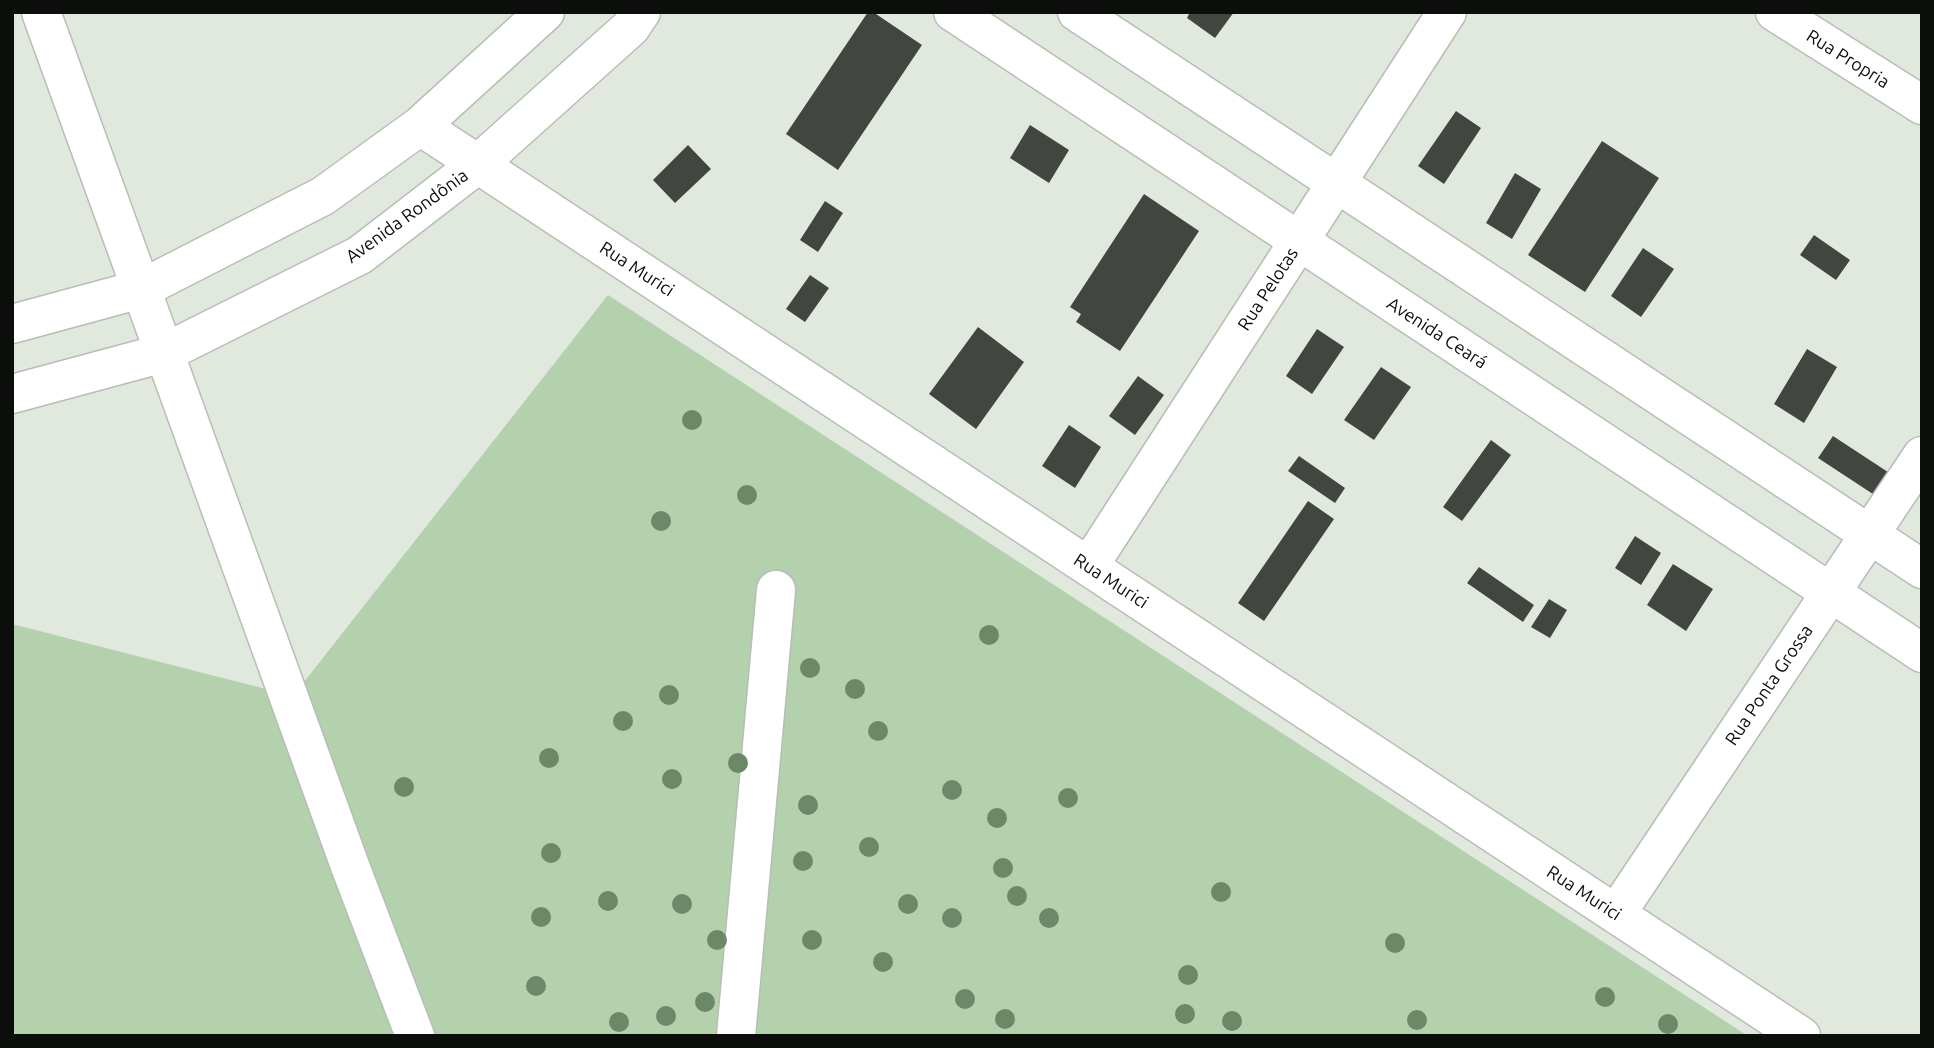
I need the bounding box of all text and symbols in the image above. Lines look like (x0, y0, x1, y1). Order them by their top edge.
street label: Rua Propria (1802, 25, 1894, 93)
street label: Avenida Rondônia (342, 164, 472, 268)
street label: Rua Murici (596, 237, 678, 301)
street label: Rua Pelotas (1233, 243, 1303, 335)
street label: Avenida Ceará (1383, 293, 1491, 373)
street label: Rua Murici (1070, 549, 1152, 613)
street label: Rua Ponta Grossa (1721, 621, 1817, 749)
street label: Rua Murici (1543, 861, 1625, 925)

